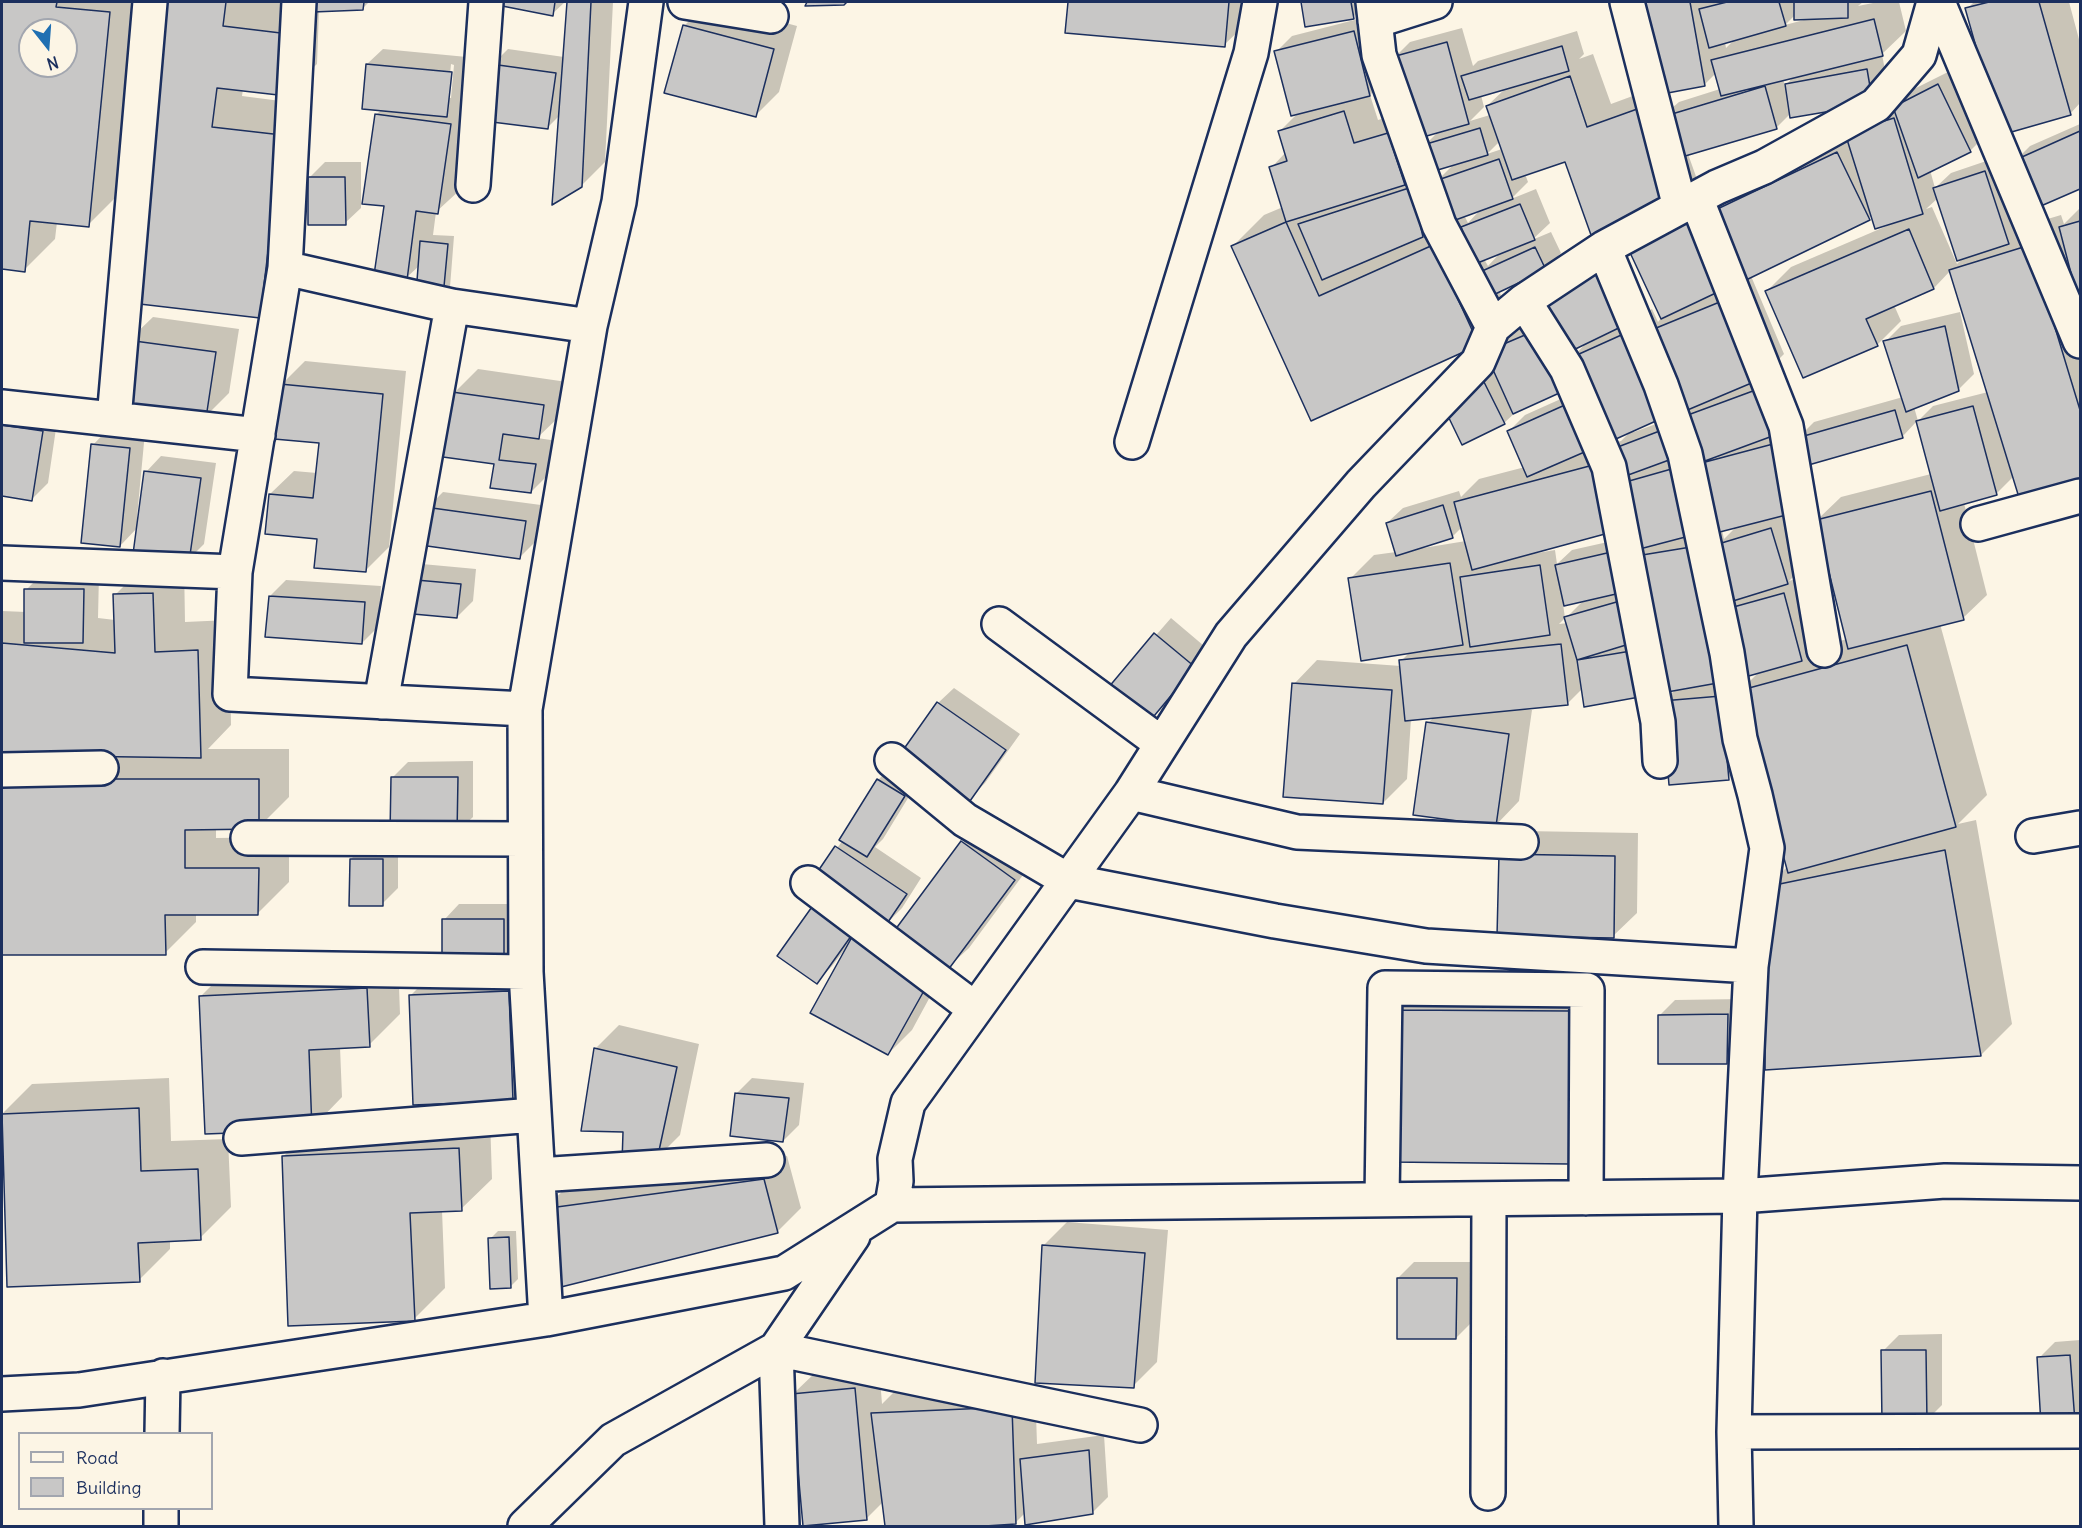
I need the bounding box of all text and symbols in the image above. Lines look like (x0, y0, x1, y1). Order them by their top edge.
north arrow (18, 18, 78, 78)
text: N (44, 52, 61, 74)
legend (18, 1432, 213, 1510)
text: Road (76, 1446, 118, 1469)
text: Building (76, 1476, 141, 1499)

